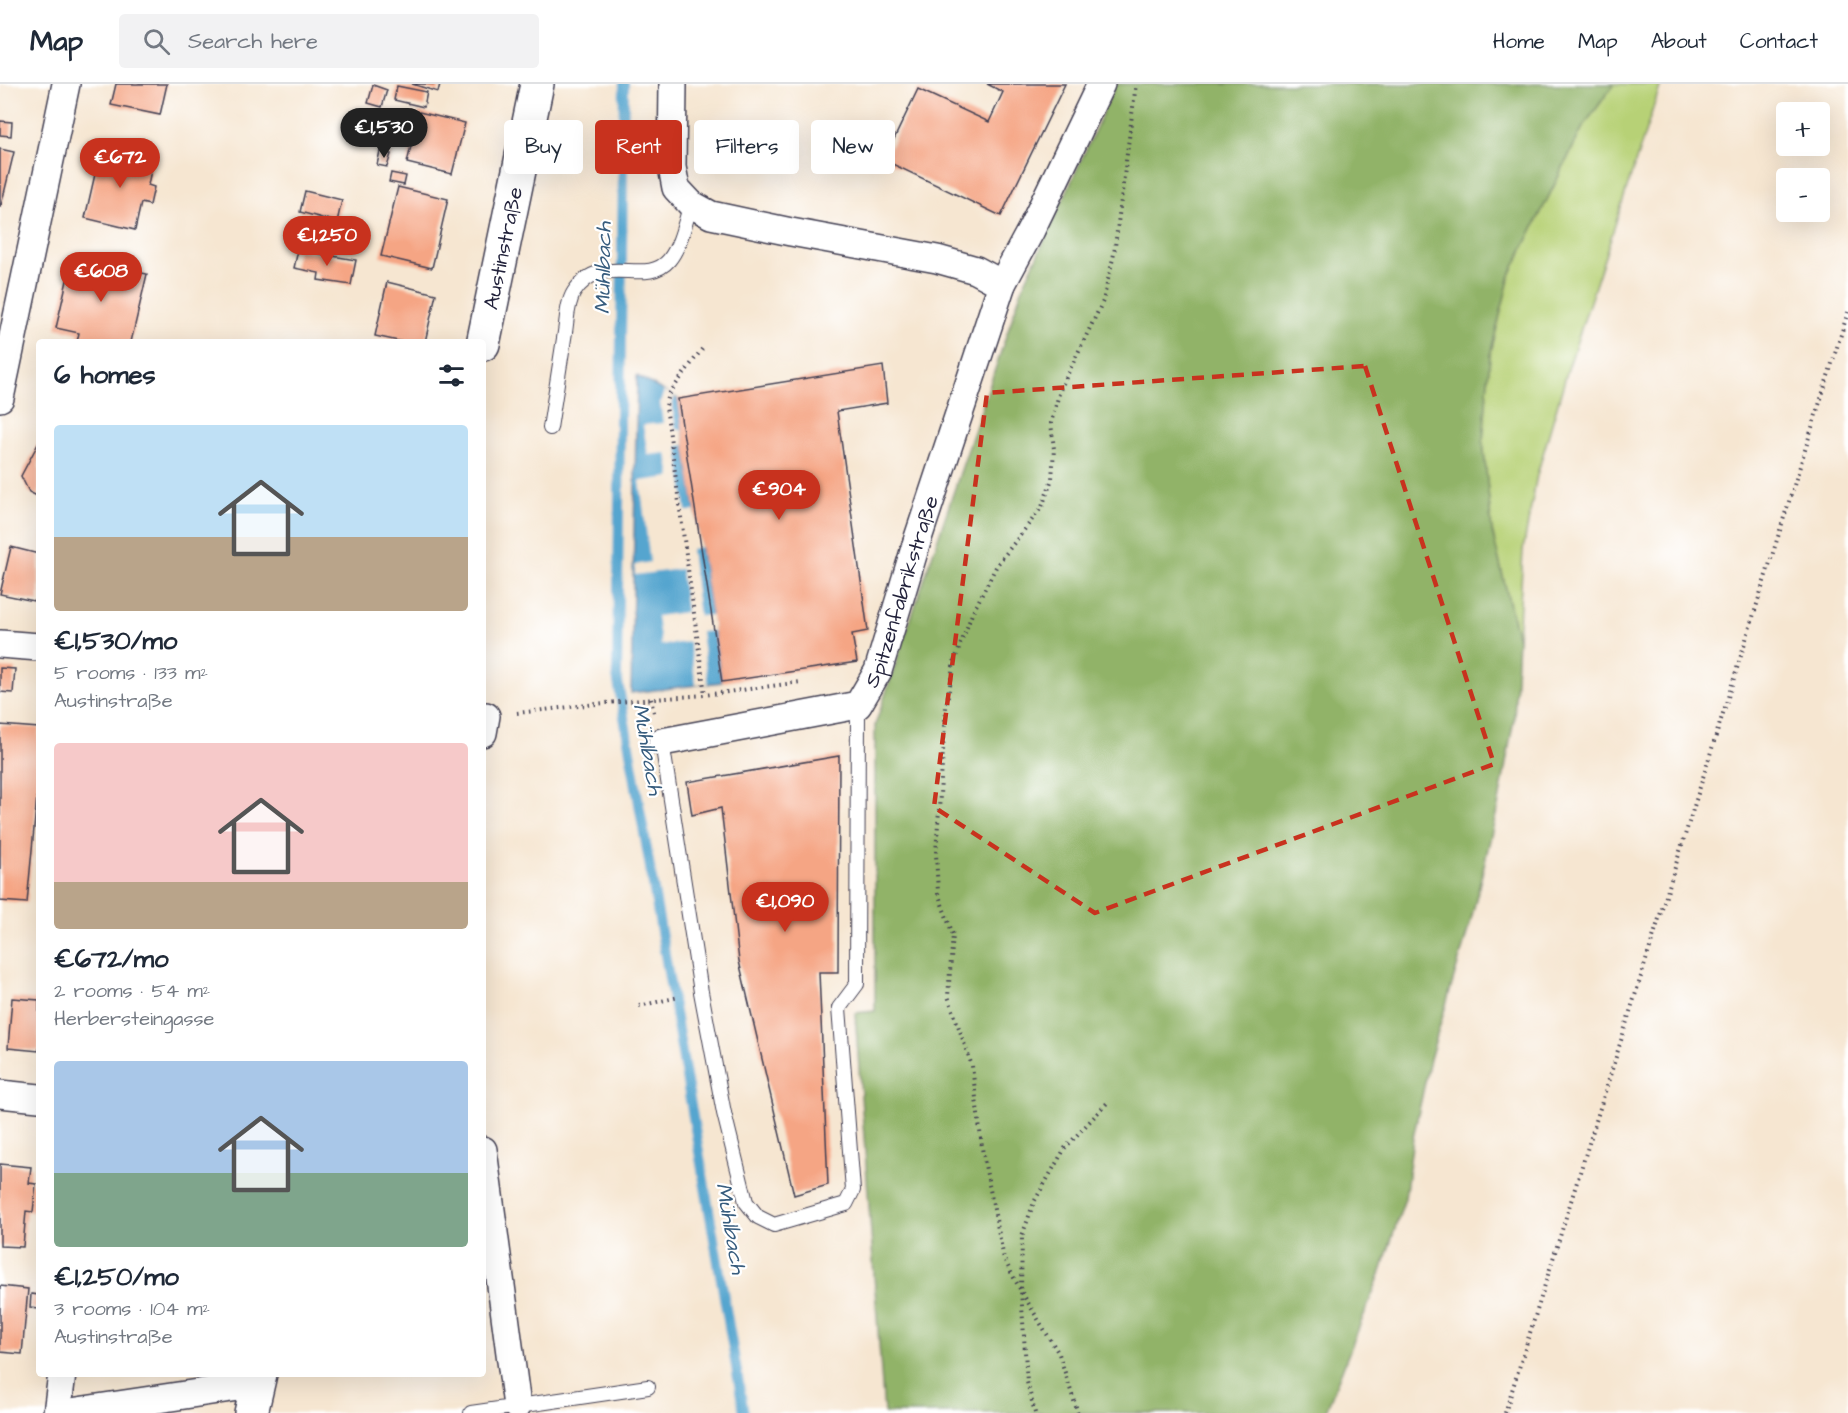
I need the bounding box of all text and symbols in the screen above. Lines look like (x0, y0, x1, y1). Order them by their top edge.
search box (119, 14, 539, 68)
text: Map (30, 22, 83, 61)
icon: search (140, 25, 173, 58)
text: Search here (188, 26, 318, 57)
text: Home (1493, 27, 1545, 56)
text: Map (1578, 27, 1618, 56)
text: About (1651, 27, 1707, 56)
text: Contact (1740, 27, 1818, 56)
map controls (1776, 102, 1830, 222)
button: + (1776, 102, 1830, 156)
pin: €1,530 (335, 108, 433, 159)
text: €1,530 (355, 113, 413, 141)
chip: Buy (504, 120, 583, 174)
chip: Rent (595, 120, 682, 174)
chip: Filters (694, 120, 799, 174)
chip: New (811, 120, 895, 174)
pin: €672 (84, 138, 156, 189)
text: €672 (94, 143, 146, 171)
button: − (1776, 168, 1830, 222)
street label: Austinstraße (477, 184, 530, 312)
pin: €1,250 (278, 216, 376, 267)
text: €1,250 (297, 221, 357, 249)
water label: Mühlbach (587, 221, 620, 314)
pin: €608 (65, 252, 137, 303)
text: €608 (74, 257, 128, 285)
text: 6 homes (54, 357, 156, 393)
icon: filters (435, 359, 468, 392)
icon: home (207, 464, 315, 572)
pin: €904 (743, 470, 815, 521)
text: €904 (752, 475, 806, 503)
street label: Spitzenfabrikstraße (857, 492, 946, 693)
text: €1,530/mo (54, 623, 177, 659)
text: 5 rooms · 133 m² (54, 659, 208, 687)
text: Austinstraße (54, 687, 173, 715)
water label: Mühlbach (624, 701, 671, 798)
icon: home (207, 782, 315, 890)
pin: €1,090 (736, 882, 834, 933)
text: €1,090 (756, 887, 814, 915)
text: €672/mo (54, 941, 169, 977)
text: 2 rooms · 54 m² (54, 977, 210, 1005)
text: Herbersteingasse (54, 1005, 214, 1033)
icon: home (207, 1100, 315, 1208)
water label: Mühlbach (707, 1180, 754, 1277)
text: €1,250/mo (54, 1259, 179, 1295)
text: 3 rooms · 104 m² (54, 1295, 210, 1323)
text: Austinstraße (54, 1323, 173, 1351)

